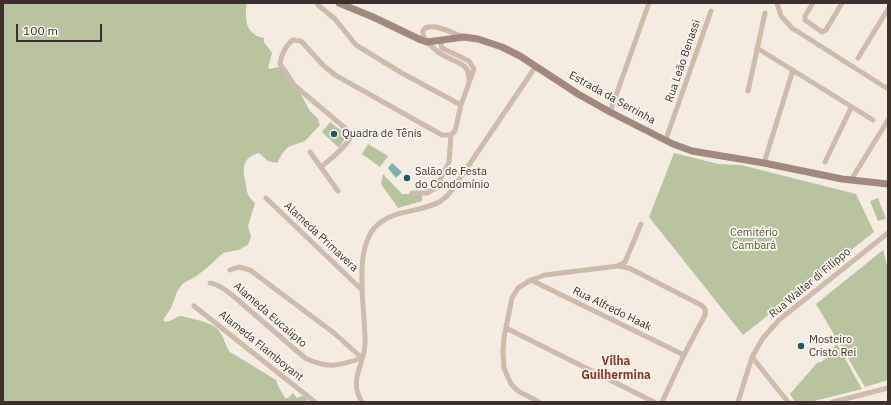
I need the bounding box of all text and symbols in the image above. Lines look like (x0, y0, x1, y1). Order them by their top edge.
scale bar (18, 16, 104, 42)
street label: Rua Leão Benassi (663, 18, 703, 104)
text: 100 m (23, 23, 58, 38)
street label: Estrada da Serrinha (566, 69, 658, 127)
place label: Quadra de Tênis (342, 127, 422, 141)
marker: Quadra de Tênis (329, 129, 339, 139)
place label: Salão de Festa do Condomínio (415, 165, 489, 191)
marker: Salão de Festa do Condomínio (402, 173, 412, 183)
street label: Alameda Primavera (281, 199, 361, 275)
park label: Cemitério Cambará (730, 226, 778, 252)
street label: Rua Walter di Filippo (767, 245, 853, 321)
street label: Alameda Eucalipto (231, 280, 309, 350)
street label: Rua Alfredo Haak (571, 284, 653, 334)
street label: Alameda Flamboyant (216, 308, 306, 384)
place label: Mosteiro Cristo Rei (809, 333, 856, 359)
marker: Mosteiro Cristo Rei (796, 341, 806, 351)
district label: Vilha Guilhermina (581, 355, 651, 383)

